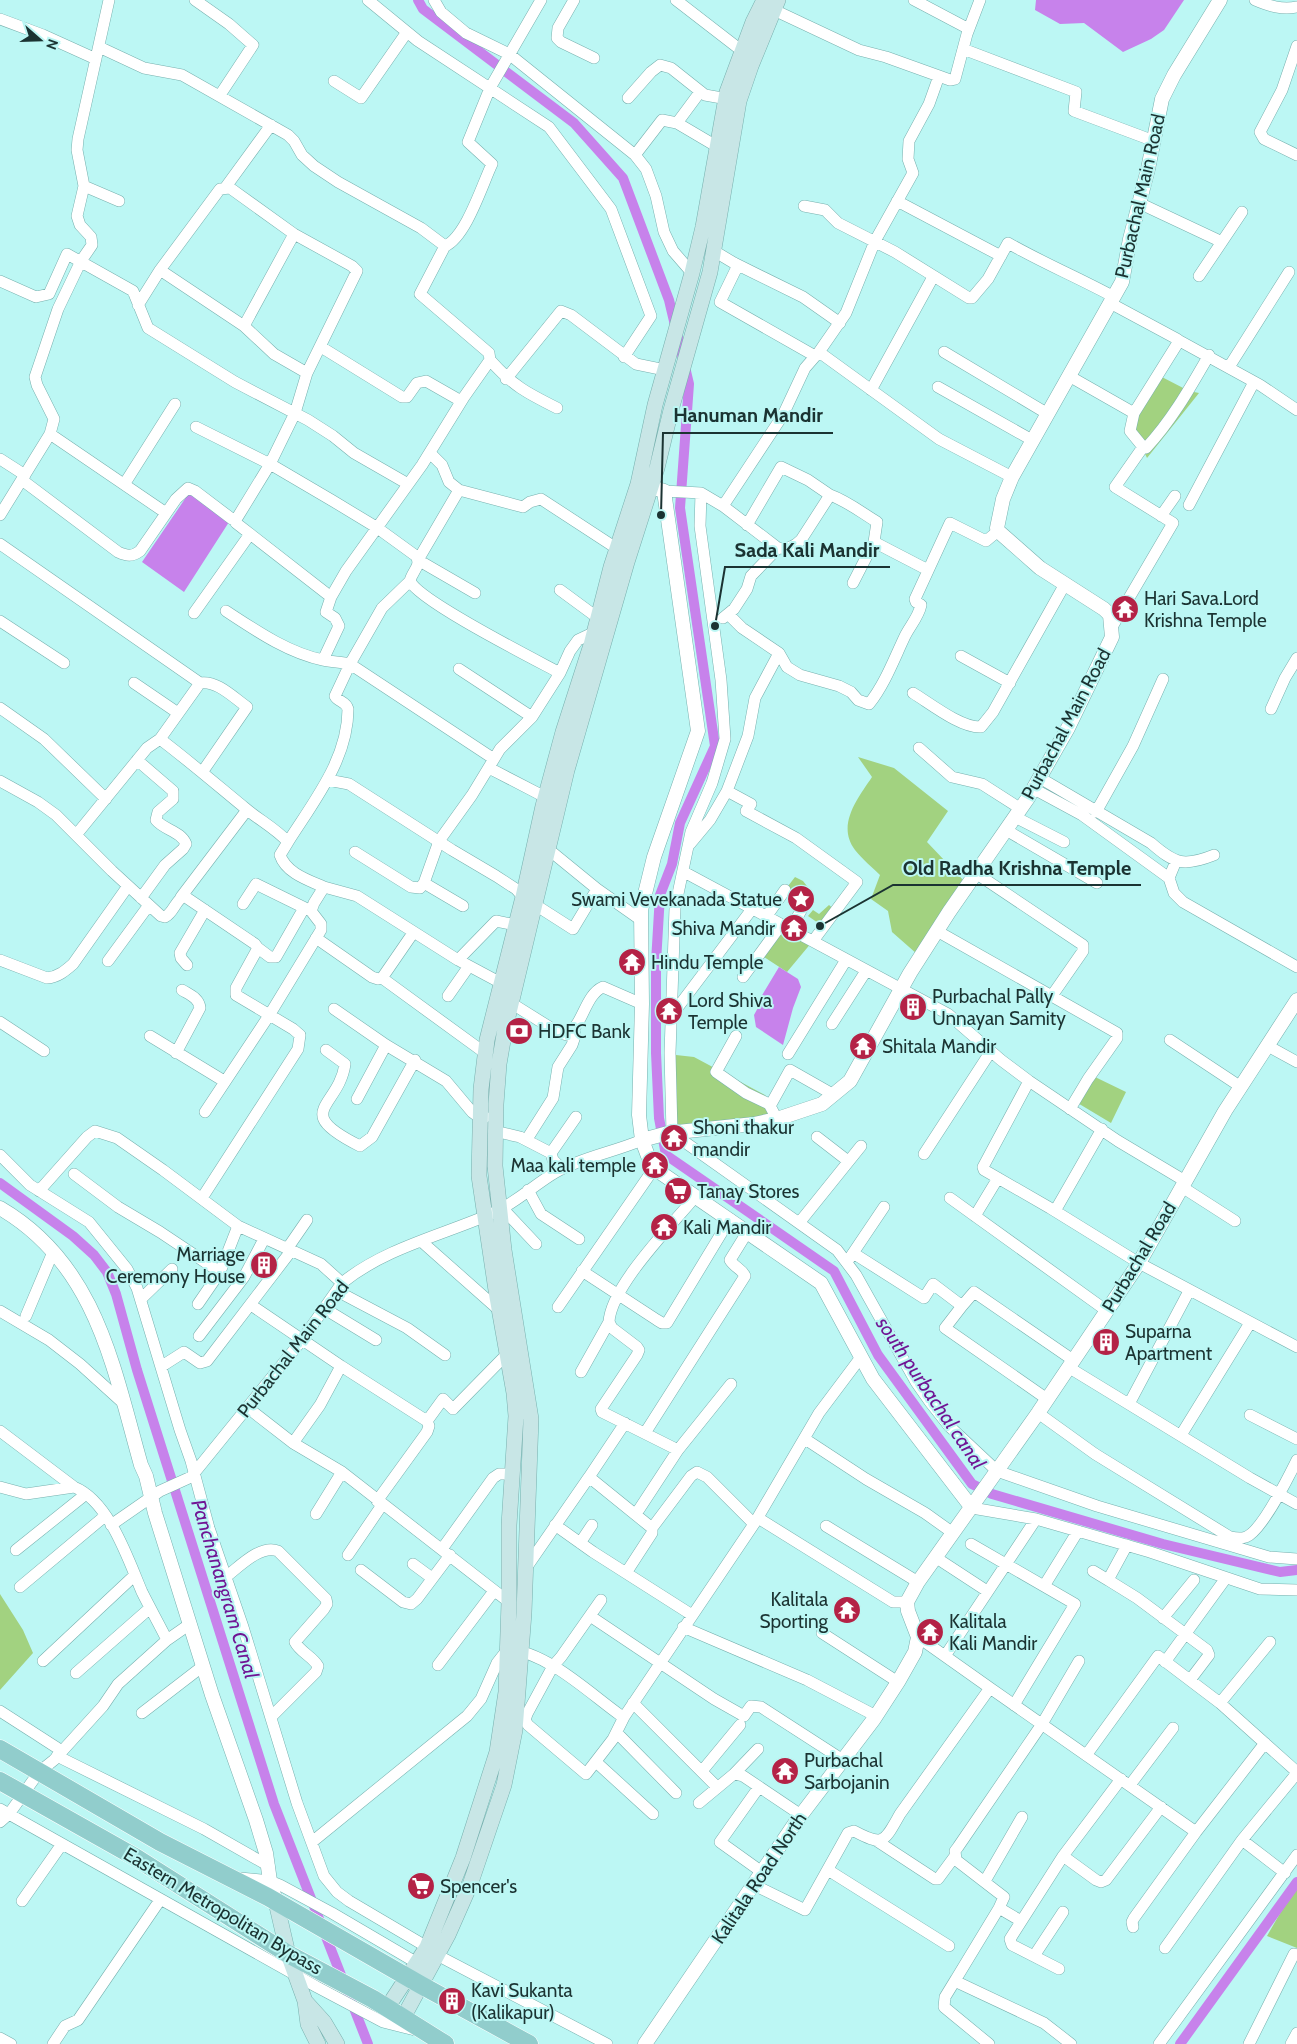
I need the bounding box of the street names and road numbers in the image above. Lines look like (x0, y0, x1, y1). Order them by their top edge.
street label: Purbachal Main Road (1110, 112, 1170, 280)
street label: Purbachal Main Road (1016, 645, 1116, 803)
street label: Purbachal Road (1097, 1198, 1181, 1316)
street label: Purbachal Main Road (232, 1276, 354, 1422)
street label: Kalitala Road North (707, 1808, 811, 1948)
street label: Eastern Metropolitan Bypass (119, 1842, 327, 1980)

